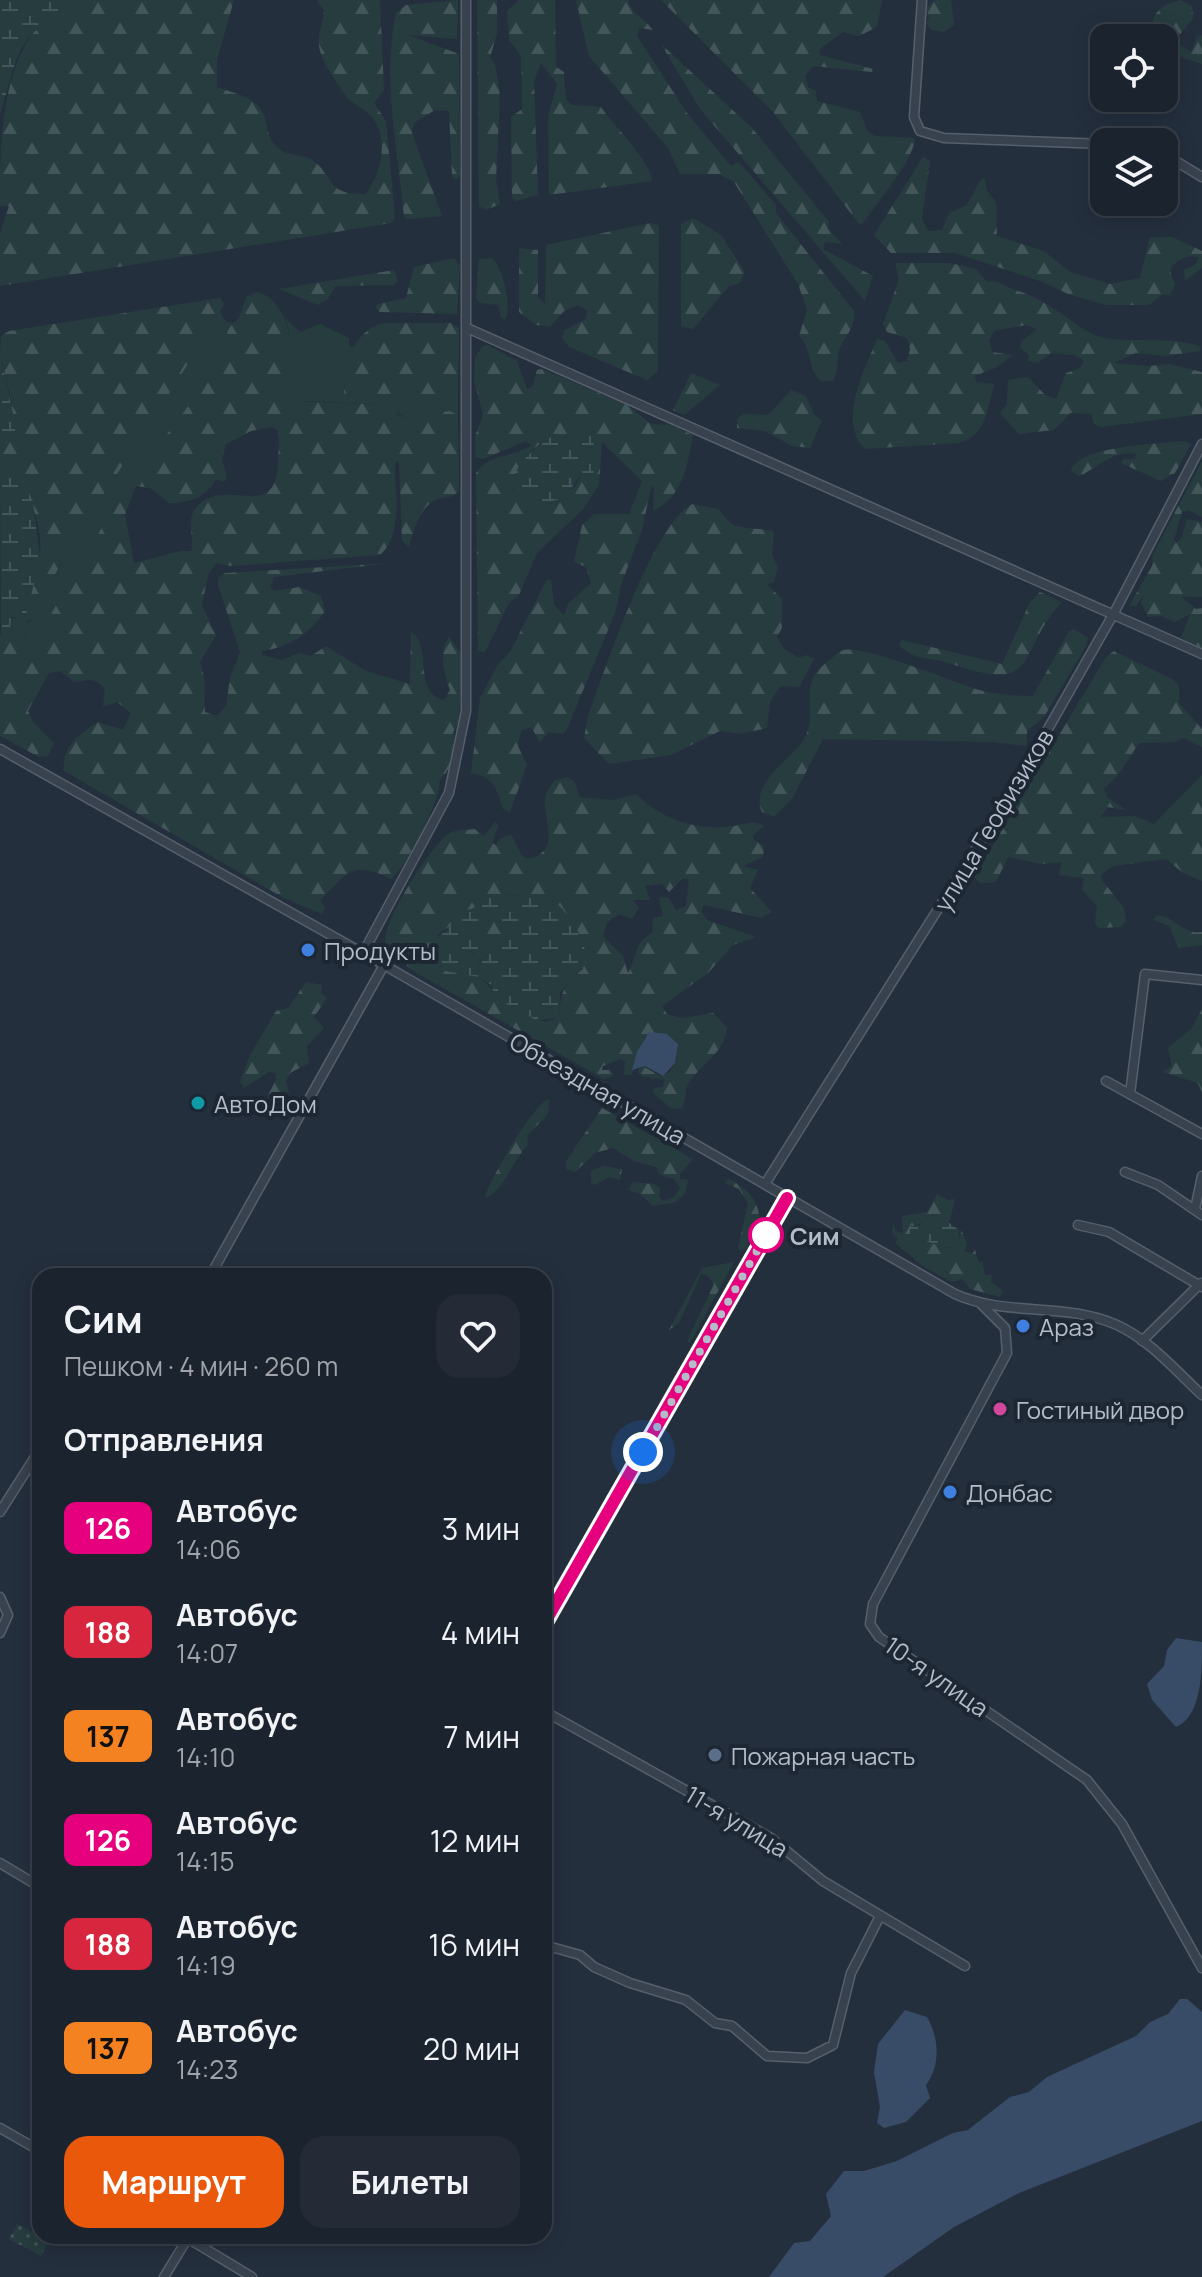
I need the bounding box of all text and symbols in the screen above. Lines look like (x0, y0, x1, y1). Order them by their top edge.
map controls (1090, 24, 1178, 216)
button: locate (1090, 24, 1178, 112)
button: layers (1090, 128, 1178, 216)
street label: улица Геофизиков (925, 723, 1061, 917)
place label: Продукты (324, 934, 436, 967)
marker: Продукты (299, 941, 317, 959)
street label: Объездная улица (504, 1024, 692, 1152)
place label: АвтоДом (214, 1087, 317, 1120)
marker: АвтоДом (189, 1094, 207, 1112)
marker: Сим (749, 1218, 783, 1252)
place label: Сим (790, 1219, 840, 1252)
text: Сим (64, 1292, 143, 1344)
button: heart (436, 1294, 520, 1378)
place label: Араз (1039, 1310, 1094, 1343)
marker: Араз (1014, 1317, 1032, 1335)
text: Пешком · 4 мин · 260 m (64, 1348, 338, 1384)
place label: Гостиный двор (1016, 1393, 1184, 1426)
marker: Гостиный двор (991, 1400, 1009, 1418)
text: Отправления (64, 1419, 264, 1460)
your location (623, 1432, 663, 1472)
place label: Донбас (966, 1476, 1053, 1509)
marker: Донбас (941, 1483, 959, 1501)
text: Автобус (176, 1490, 298, 1531)
text: 3 мин (442, 1508, 520, 1549)
text: 126 (85, 1509, 131, 1547)
text: 14:06 (176, 1531, 241, 1567)
text: Автобус (176, 1594, 298, 1635)
text: 4 мин (441, 1612, 520, 1653)
text: 188 (85, 1613, 131, 1651)
street label: 10-я улица (878, 1628, 996, 1724)
text: 14:07 (176, 1635, 238, 1671)
text: Автобус (176, 1698, 298, 1739)
text: 7 мин (443, 1716, 520, 1757)
text: 137 (86, 1717, 130, 1755)
text: 14:10 (176, 1739, 235, 1775)
place label: Пожарная часть (731, 1739, 915, 1772)
marker: Пожарная часть (706, 1746, 724, 1764)
street label: 11-я улица (679, 1777, 795, 1865)
text: Автобус (176, 1802, 298, 1843)
text: 12 мин (430, 1820, 520, 1861)
text: 126 (85, 1821, 131, 1859)
text: 14:15 (176, 1843, 234, 1879)
text: Автобус (176, 1906, 298, 1947)
text: 16 мин (428, 1924, 520, 1965)
text: 188 (85, 1925, 131, 1963)
text: 14:19 (176, 1947, 236, 1983)
text: Автобус (176, 2010, 298, 2051)
text: 20 мин (423, 2028, 520, 2069)
text: 137 (86, 2029, 130, 2067)
text: 14:23 (176, 2051, 238, 2087)
button: Маршрут (64, 2136, 284, 2228)
button: Билеты (300, 2136, 520, 2228)

